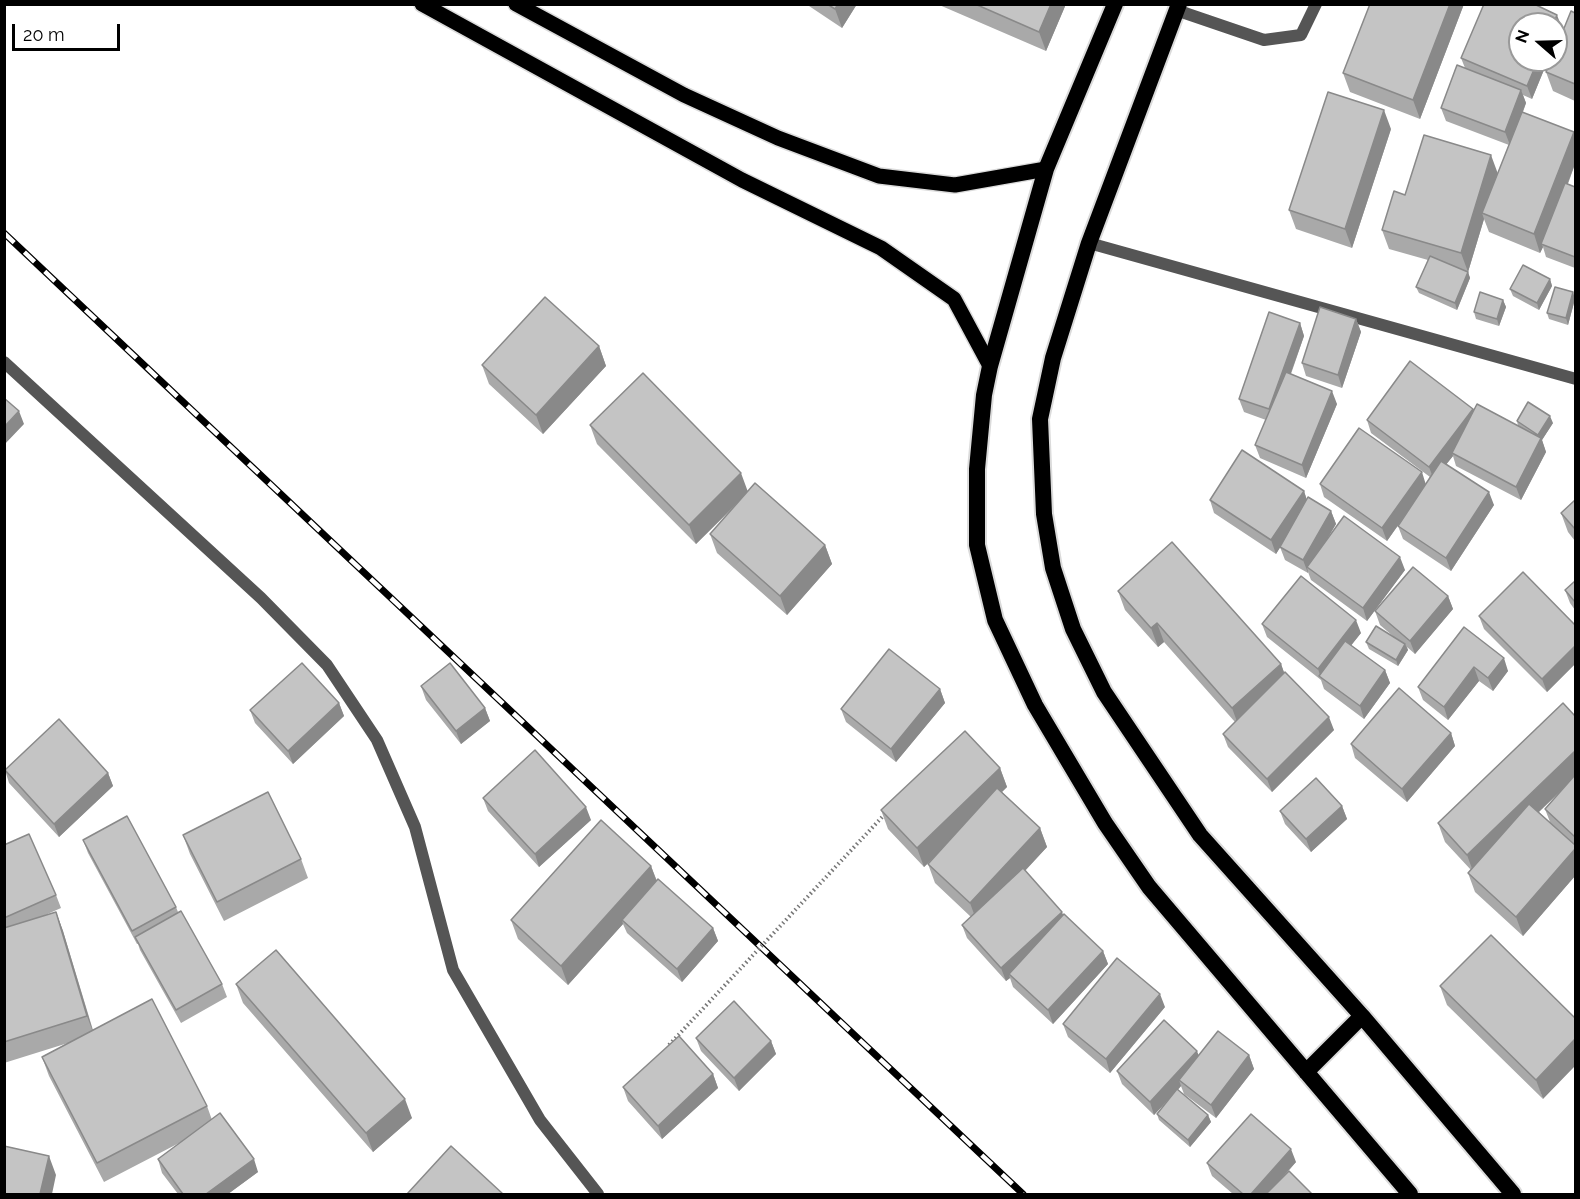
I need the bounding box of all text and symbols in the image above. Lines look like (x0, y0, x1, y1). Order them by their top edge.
scale bar (15, 12, 123, 50)
north arrow (1508, 12, 1568, 72)
text: 20 m (23, 24, 65, 45)
text: N (1511, 27, 1534, 45)

